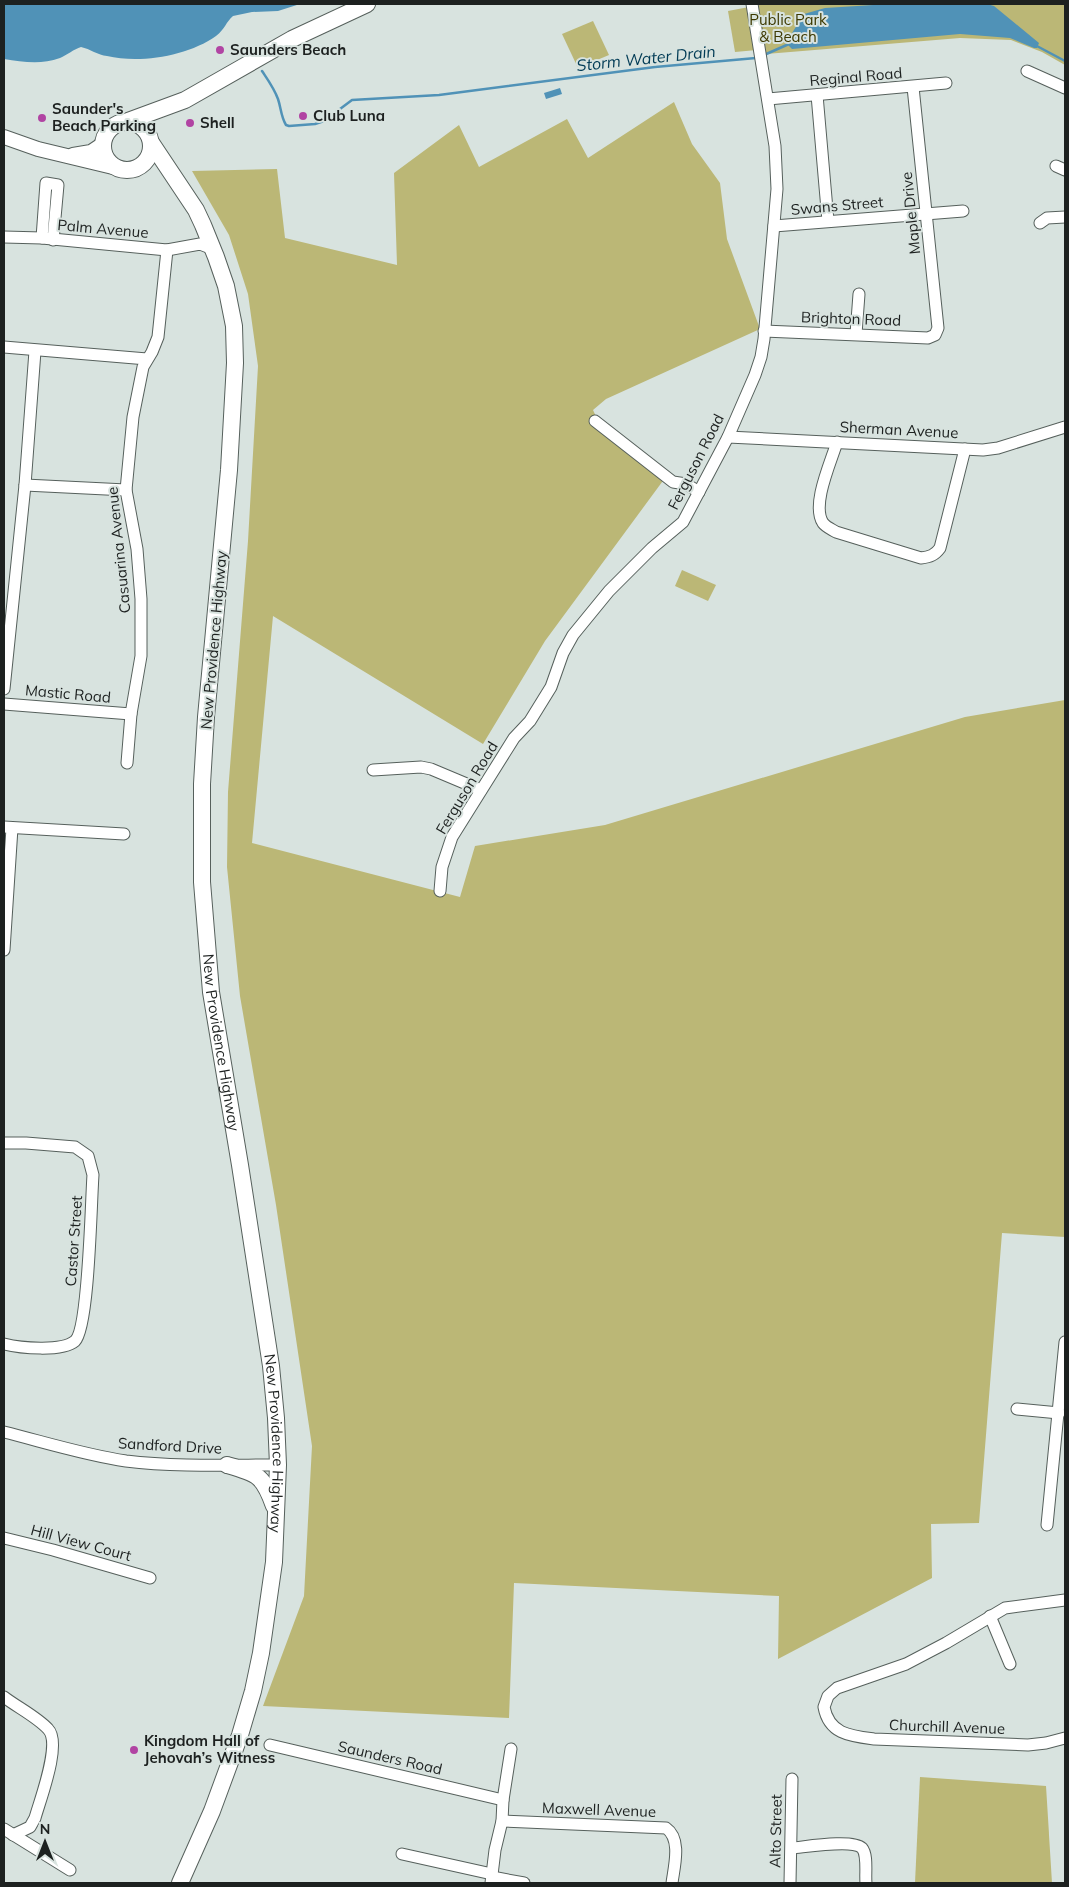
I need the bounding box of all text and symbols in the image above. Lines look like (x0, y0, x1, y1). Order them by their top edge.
park label: Public Park & Beach (749, 10, 827, 46)
place label: Saunders Beach (230, 40, 346, 59)
water label: Storm Water Drain (575, 41, 717, 75)
marker: Saunders Beach (214, 44, 226, 56)
street label: Reginal Road (809, 63, 903, 90)
place label: Saunder's Beach Parking (52, 99, 156, 135)
place label: Club Luna (313, 106, 385, 125)
marker: Club Luna (297, 110, 309, 122)
marker: Saunder's Beach Parking (36, 112, 48, 124)
place label: Shell (200, 113, 235, 132)
marker: Shell (184, 117, 196, 129)
street label: Maple Drive (897, 171, 924, 255)
street label: Swans Street (790, 192, 884, 219)
street label: Palm Avenue (57, 215, 149, 242)
street label: Brighton Road (801, 307, 901, 330)
street label: Ferguson Road (663, 411, 728, 513)
street label: Sherman Avenue (839, 417, 959, 442)
street label: Casuarina Avenue (102, 486, 135, 614)
street label: New Providence Highway (196, 550, 231, 730)
street label: Mastic Road (24, 680, 112, 707)
street label: Ferguson Road (431, 738, 502, 838)
street label: New Providence Highway (199, 953, 244, 1133)
street label: Castor Street (61, 1195, 86, 1287)
street label: New Providence Highway (260, 1353, 288, 1533)
street label: Sandford Drive (118, 1433, 222, 1458)
street label: Hill View Court (29, 1520, 133, 1565)
street label: Churchill Avenue (889, 1715, 1005, 1738)
place label: Kingdom Hall of Jehovah’s Witness (144, 1731, 275, 1767)
street label: Saunders Road (336, 1736, 444, 1779)
marker: Kingdom Hall of Jehovah’s Witness (128, 1744, 140, 1756)
street label: Alto Street (765, 1794, 786, 1868)
street label: Maxwell Avenue (542, 1798, 656, 1821)
north arrow (20, 1817, 70, 1867)
text: N (40, 1820, 50, 1838)

